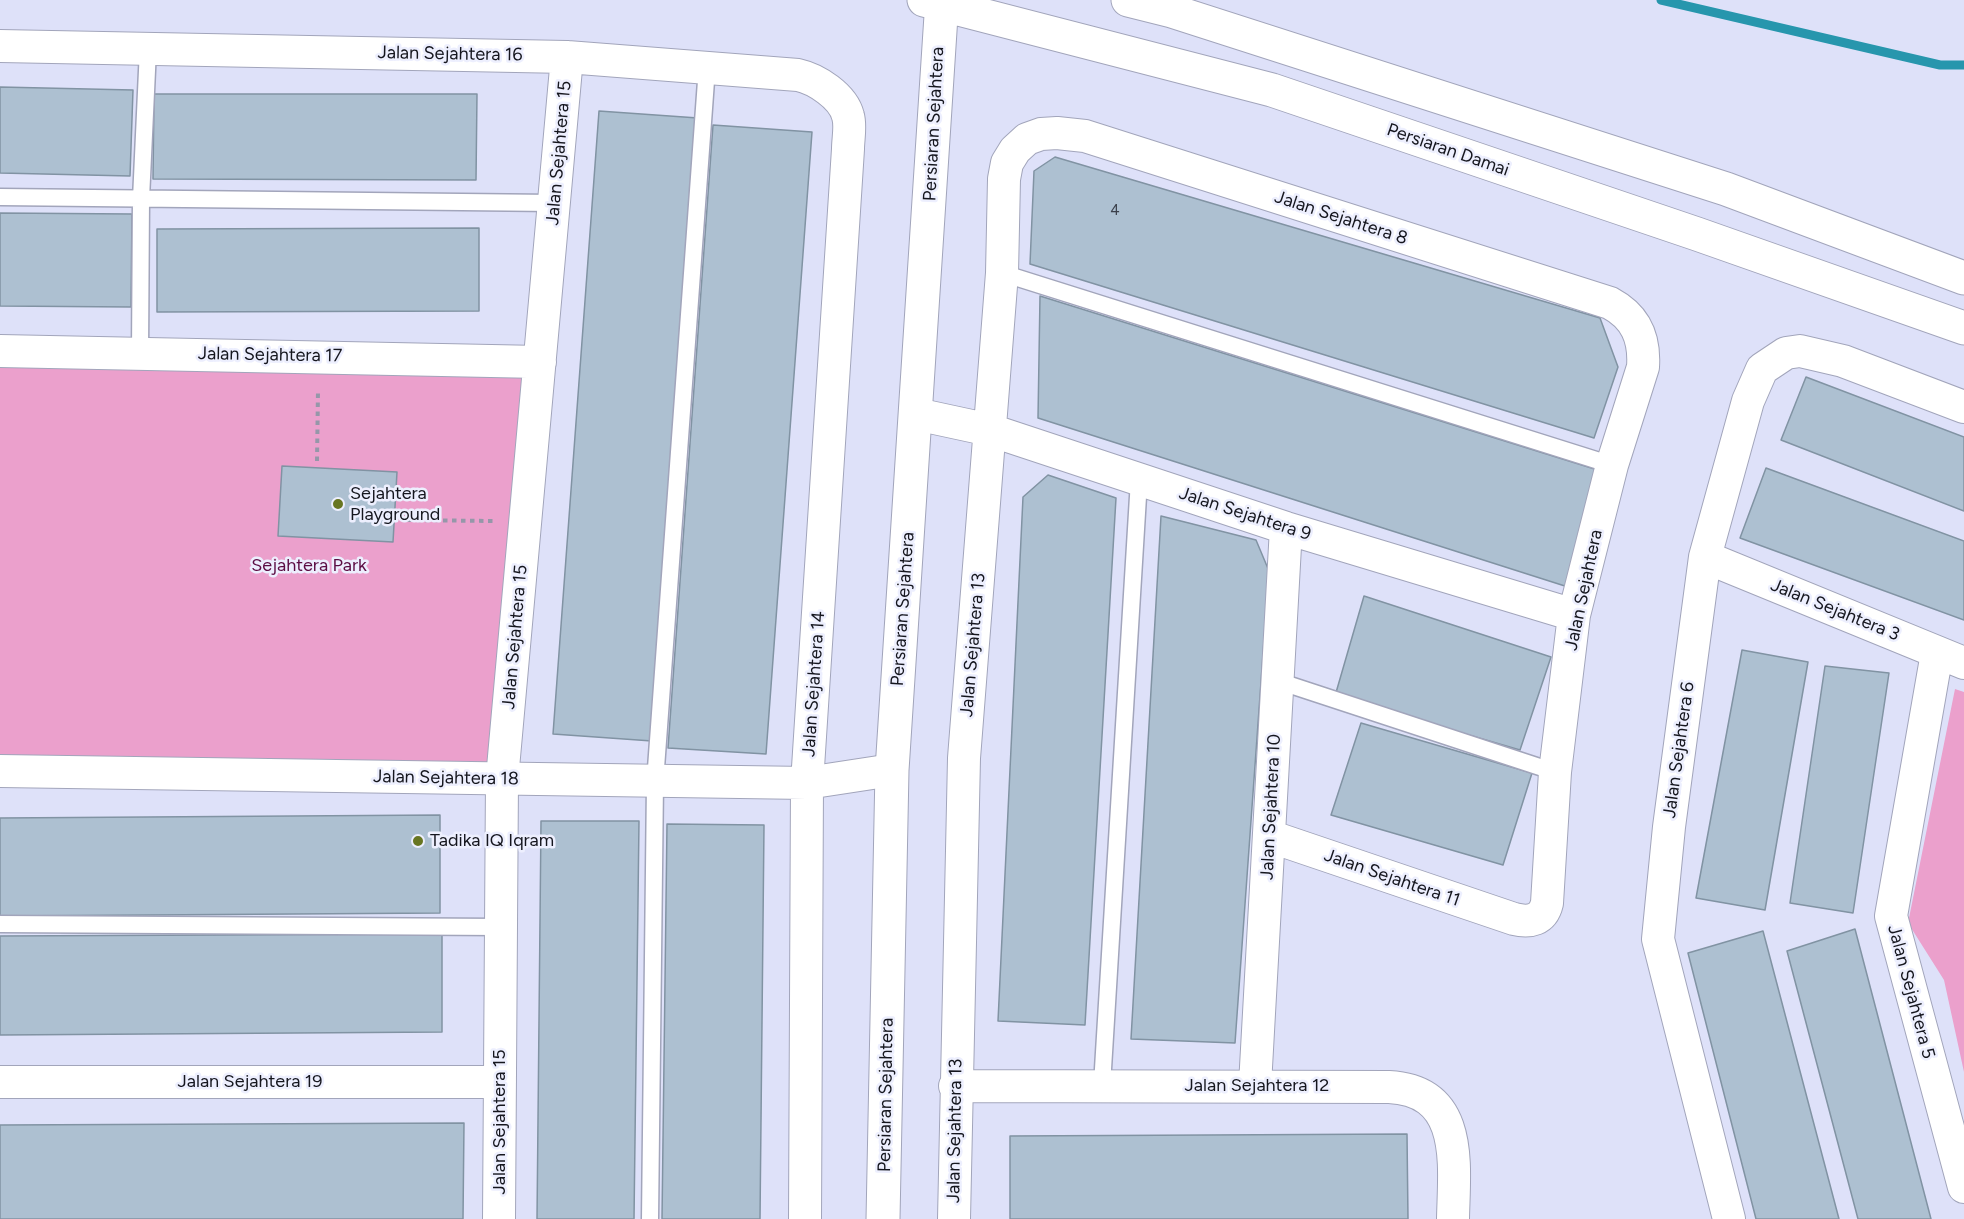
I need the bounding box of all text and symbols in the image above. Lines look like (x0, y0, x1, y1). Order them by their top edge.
street label: Jalan Sejahtera 16 (377, 42, 523, 66)
street label: Persiaran Sejahtera (919, 46, 949, 202)
street label: Jalan Sejahtera 15 (542, 80, 576, 226)
street label: Persiaran Damai (1384, 119, 1512, 181)
street label: Jalan Sejahtera 8 (1272, 186, 1410, 250)
house number: 4 (1110, 202, 1120, 220)
street label: Jalan Sejahtera 17 (198, 343, 342, 367)
street label: Jalan Sejahtera 9 (1176, 482, 1314, 546)
place label: Sejahtera Playground (350, 483, 440, 526)
marker: Sejahtera Playground (331, 497, 345, 511)
street label: Jalan Sejahtera (1561, 528, 1607, 652)
street label: Persiaran Sejahtera (887, 531, 919, 687)
park label: Sejahtera Park (251, 555, 367, 577)
street label: Jalan Sejahtera 15 (498, 564, 532, 710)
street label: Jalan Sejahtera 13 (956, 572, 990, 718)
street label: Jalan Sejahtera 3 (1767, 574, 1903, 646)
street label: Jalan Sejahtera 14 (798, 610, 830, 758)
street label: Jalan Sejahtera 6 (1659, 680, 1699, 820)
street label: Jalan Sejahtera 10 (1256, 733, 1286, 881)
street label: Jalan Sejahtera 18 (373, 766, 519, 790)
place label: Tadika IQ Iqram (430, 830, 554, 852)
marker: Tadika IQ Iqram (411, 834, 425, 848)
street label: Jalan Sejahtera 11 (1321, 845, 1463, 911)
street label: Jalan Sejahtera 5 (1883, 923, 1939, 1061)
street label: Persiaran Sejahtera (874, 1018, 898, 1172)
street label: Jalan Sejahtera 15 (489, 1049, 511, 1195)
street label: Jalan Sejahtera 13 (943, 1059, 967, 1203)
street label: Jalan Sejahtera 19 (178, 1071, 322, 1093)
street label: Jalan Sejahtera 12 (1185, 1075, 1329, 1097)

